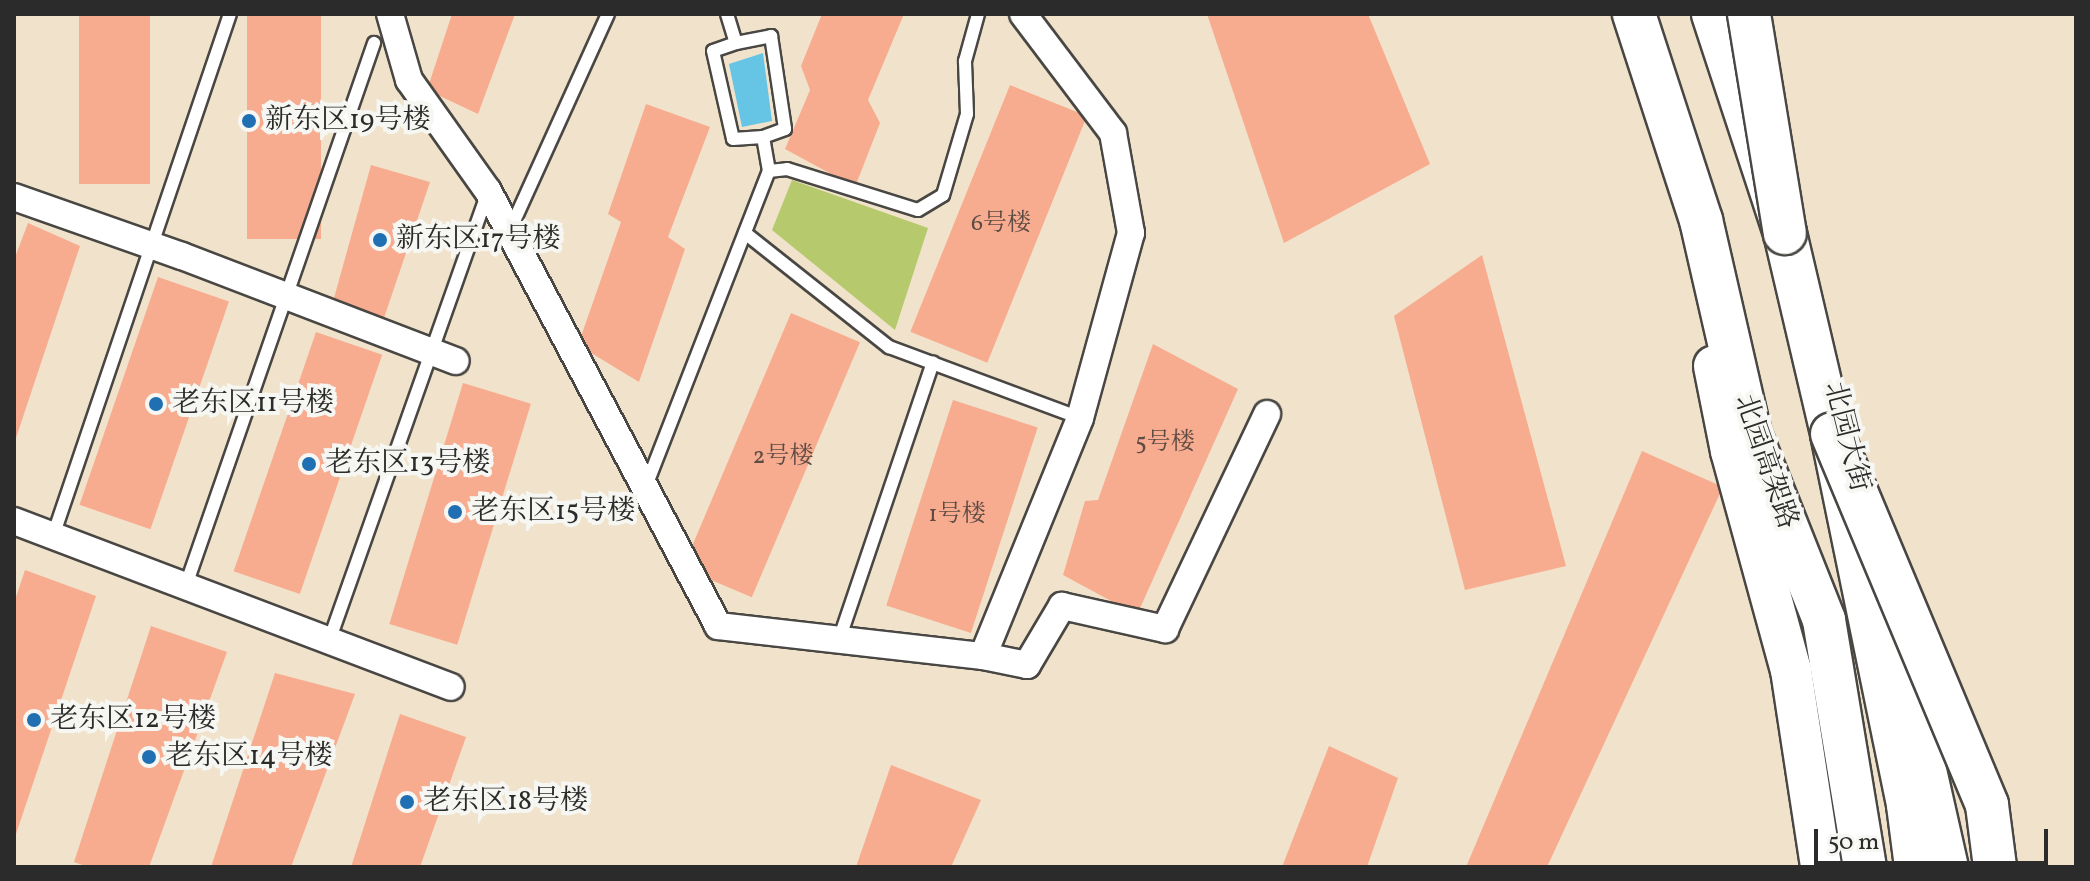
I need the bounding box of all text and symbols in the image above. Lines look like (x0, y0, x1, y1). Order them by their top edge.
place label: 新东区19号楼 (265, 104, 430, 138)
marker: 新东区19号楼 (240, 112, 258, 130)
house number: 6号楼 (971, 211, 1031, 239)
place label: 新东区17号楼 (396, 223, 560, 257)
marker: 新东区17号楼 (371, 231, 389, 249)
street label: 北园大街 (1816, 379, 1876, 495)
place label: 老东区11号楼 (172, 387, 334, 421)
street label: 北园高架路 (1726, 390, 1804, 534)
marker: 老东区11号楼 (147, 395, 165, 413)
house number: 5号楼 (1135, 430, 1195, 458)
house number: 2号楼 (753, 444, 813, 472)
place label: 老东区13号楼 (325, 447, 490, 481)
marker: 老东区13号楼 (300, 455, 318, 473)
place label: 老东区15号楼 (471, 495, 635, 529)
house number: 1号楼 (928, 502, 986, 530)
marker: 老东区15号楼 (446, 503, 464, 521)
place label: 老东区12号楼 (50, 703, 216, 737)
marker: 老东区12号楼 (25, 711, 43, 729)
place label: 老东区14号楼 (165, 740, 333, 774)
marker: 老东区14号楼 (140, 748, 158, 766)
place label: 老东区18号楼 (423, 785, 588, 819)
marker: 老东区18号楼 (398, 793, 416, 811)
scale bar (1818, 813, 2052, 863)
text: 50 m (1828, 826, 1880, 860)

